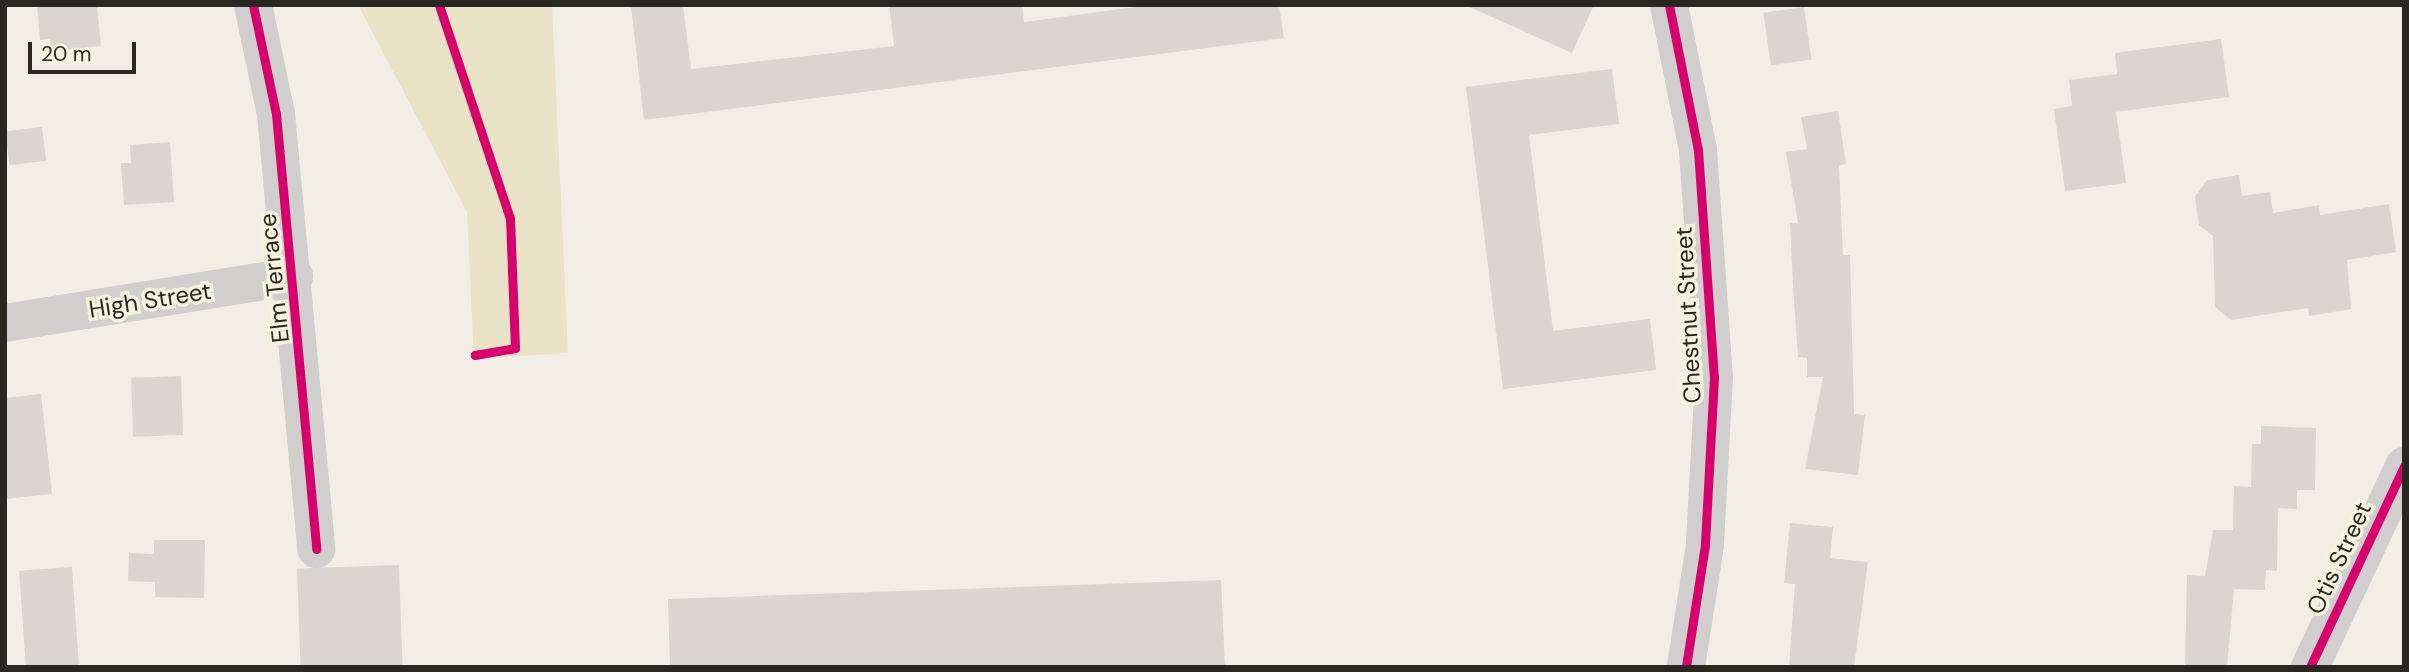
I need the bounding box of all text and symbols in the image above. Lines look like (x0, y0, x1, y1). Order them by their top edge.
scale bar (32, 28, 140, 72)
text: 20 m (41, 40, 92, 68)
street label: Elm Terrace (253, 212, 295, 344)
street label: Chestnut Street (1669, 226, 1707, 404)
street label: High Street (87, 276, 213, 324)
street label: Otis Street (2301, 497, 2377, 619)

